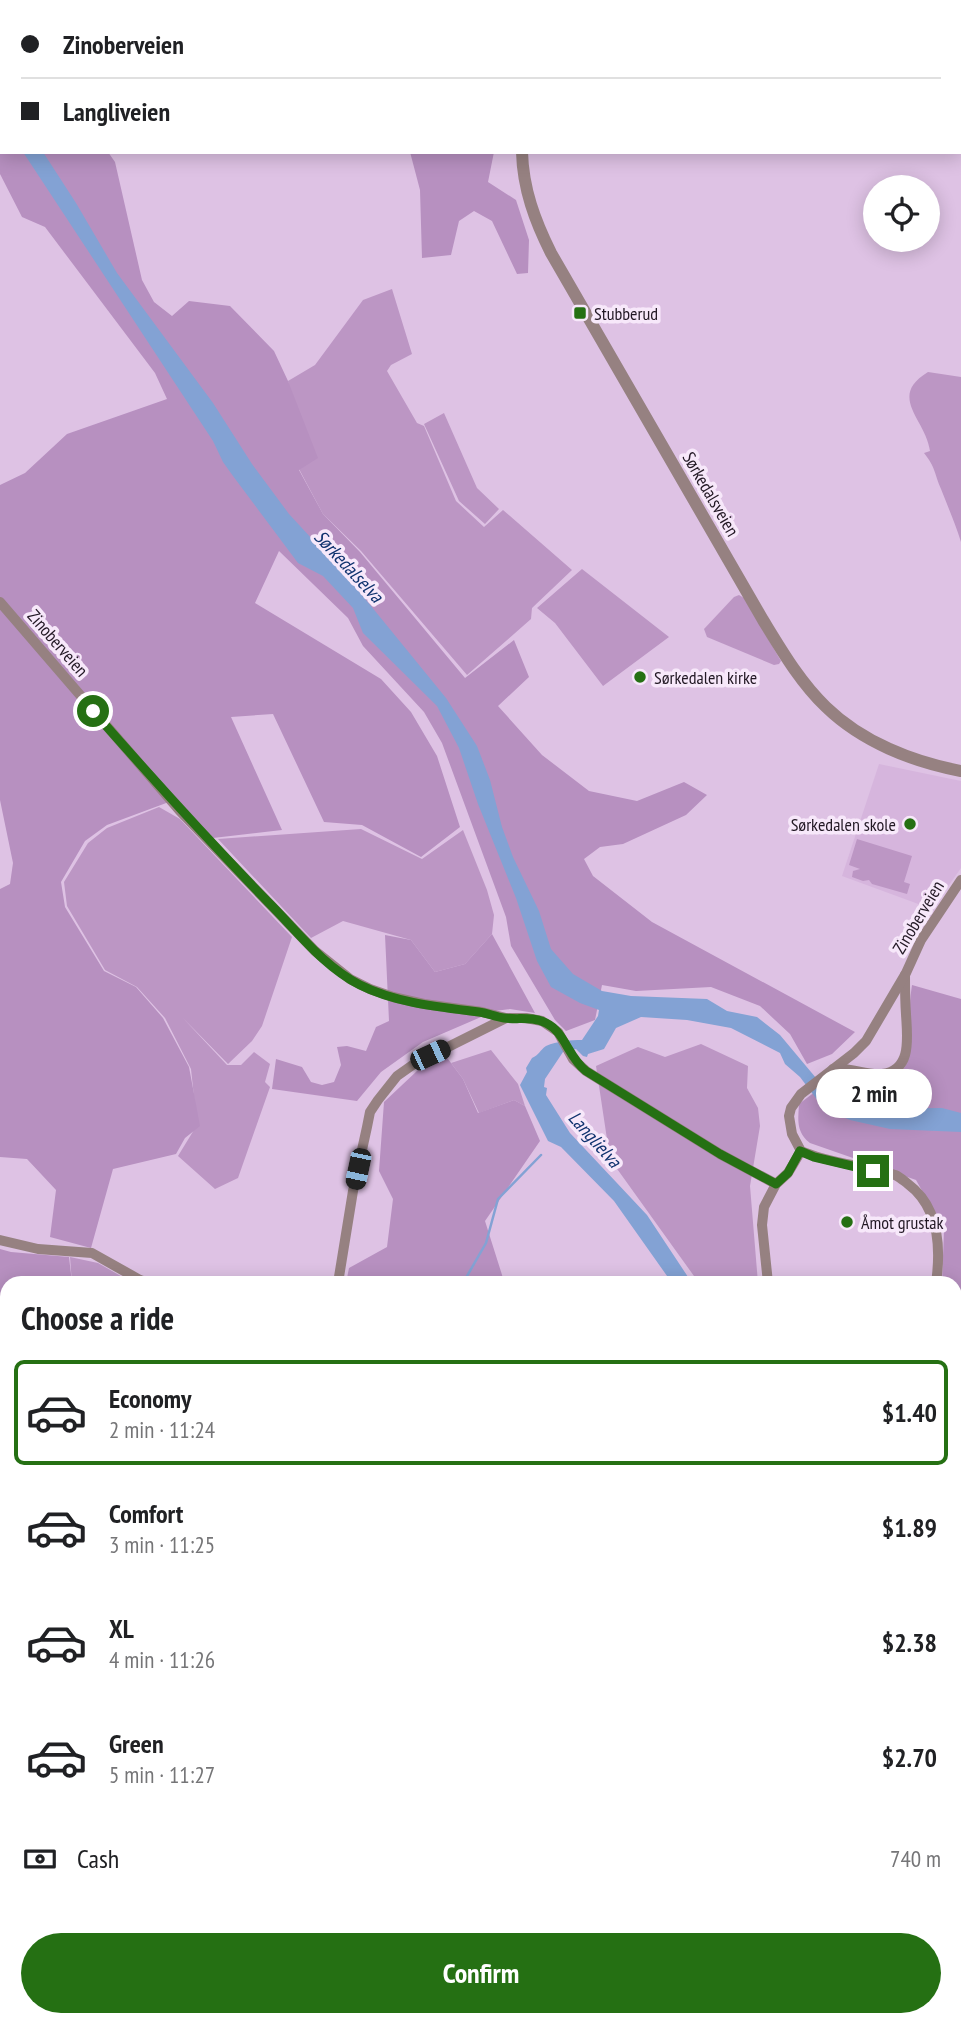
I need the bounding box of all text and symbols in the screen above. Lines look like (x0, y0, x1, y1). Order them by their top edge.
text: Zinoberveien (63, 28, 184, 61)
text: Langliveien (63, 95, 170, 128)
map controls (863, 175, 940, 252)
button: locate (863, 175, 940, 252)
place label: Stubberud (594, 302, 658, 325)
marker: Stubberud (572, 305, 588, 321)
street label: Sørkedalsveien (678, 448, 744, 540)
water label: Sørkedalselva (309, 525, 390, 608)
street label: Zinoberveien (23, 605, 93, 681)
place label: Sørkedalen kirke (654, 666, 757, 689)
marker: Sørkedalen kirke (632, 669, 648, 685)
route start (77, 695, 109, 727)
place label: Sørkedalen skole (791, 813, 896, 836)
marker: Sørkedalen skole (902, 816, 918, 832)
street label: Zinoberveien (887, 876, 949, 958)
car (407, 1037, 454, 1073)
callout: 2 min (815, 1070, 931, 1118)
text: 2 min (851, 1079, 897, 1108)
water label: Langlielva (563, 1106, 627, 1173)
car (344, 1146, 373, 1192)
route end (857, 1155, 889, 1187)
place label: Åmot grustak (861, 1211, 944, 1234)
marker: Åmot grustak (839, 1214, 855, 1230)
text: Choose a ride (21, 1297, 174, 1339)
icon: car (25, 1381, 88, 1444)
text: Economy (109, 1382, 191, 1415)
text: $1.40 (882, 1396, 937, 1429)
text: 2 min · 11:24 (109, 1415, 215, 1444)
icon: car (25, 1496, 88, 1559)
text: Comfort (109, 1497, 183, 1530)
text: $1.89 (882, 1511, 937, 1544)
text: 3 min · 11:25 (109, 1530, 215, 1559)
icon: car (25, 1611, 88, 1674)
text: XL (109, 1612, 134, 1645)
text: $2.38 (882, 1626, 937, 1659)
text: 4 min · 11:26 (109, 1645, 215, 1674)
icon: car (25, 1726, 88, 1789)
text: Green (109, 1727, 164, 1760)
text: $2.70 (882, 1741, 937, 1774)
text: 5 min · 11:27 (109, 1760, 215, 1789)
icon: cash (21, 1840, 59, 1878)
text: Cash (77, 1842, 119, 1875)
text: 740 m (890, 1844, 941, 1873)
button: Confirm (21, 1933, 941, 2013)

